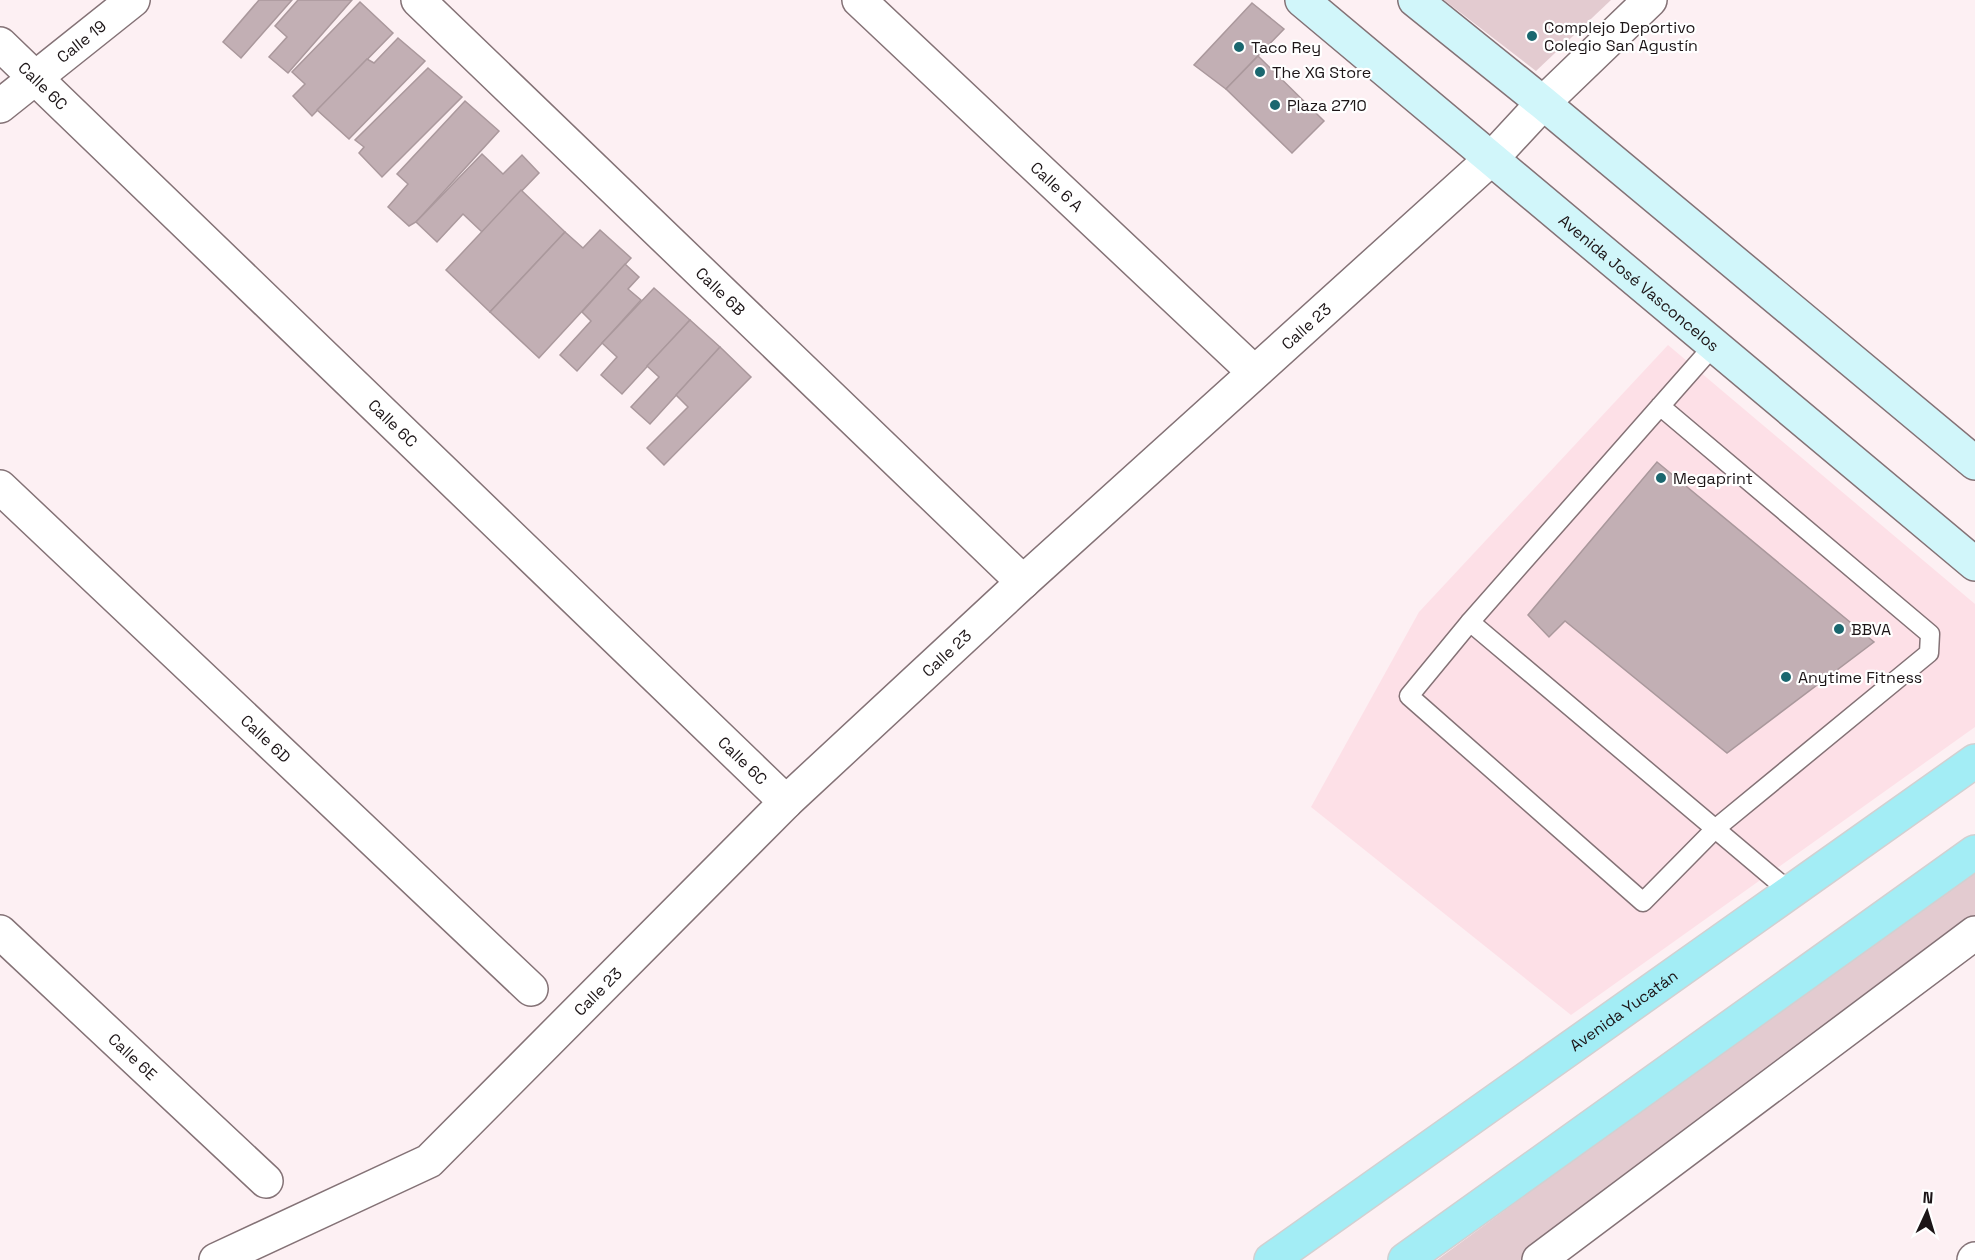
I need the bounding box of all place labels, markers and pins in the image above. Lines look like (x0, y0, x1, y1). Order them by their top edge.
place label: Complejo Deportivo Colegio San Agustín (1544, 17, 1698, 56)
marker: Complejo Deportivo Colegio San Agustín (1525, 29, 1539, 43)
place label: Taco Rey (1251, 37, 1321, 58)
marker: Taco Rey (1232, 40, 1246, 54)
place label: The XG Store (1272, 62, 1371, 83)
marker: The XG Store (1253, 65, 1267, 79)
place label: Plaza 2710 (1287, 95, 1367, 116)
marker: Plaza 2710 (1268, 98, 1282, 112)
place label: Megaprint (1673, 468, 1753, 489)
marker: Megaprint (1654, 471, 1668, 485)
place label: BBVA (1851, 619, 1891, 640)
marker: BBVA (1832, 622, 1846, 636)
place label: Anytime Fitness (1798, 667, 1922, 688)
marker: Anytime Fitness (1779, 670, 1793, 684)

